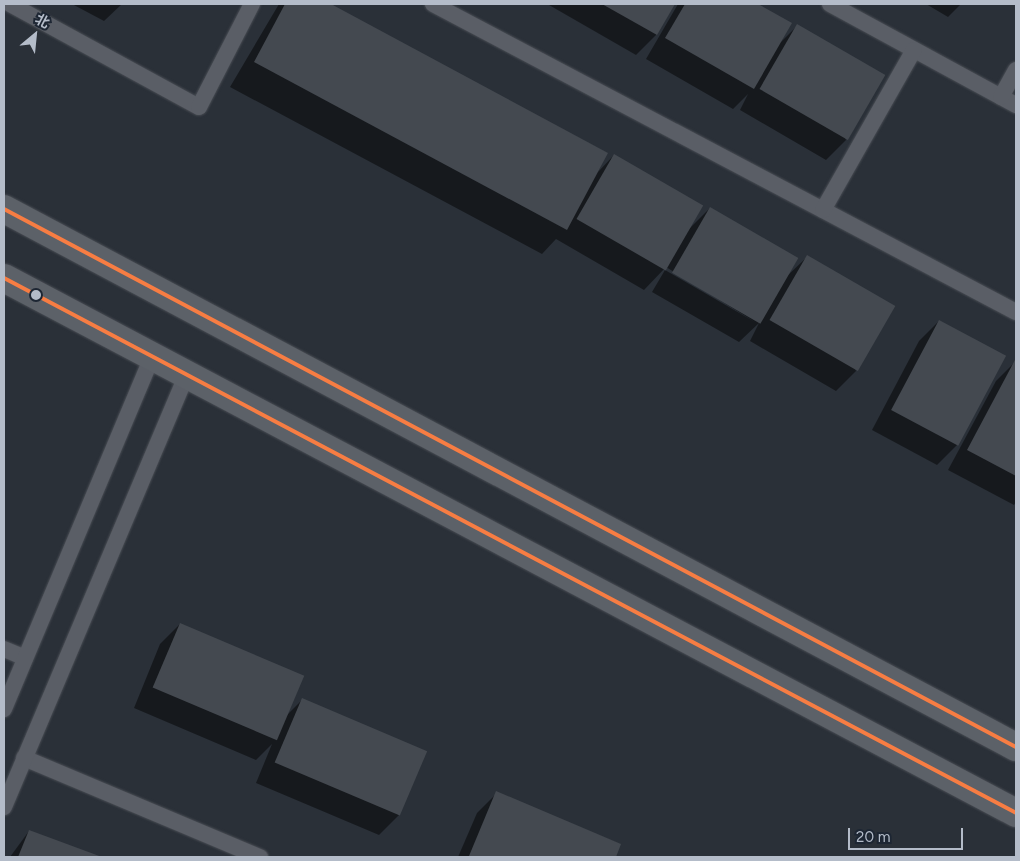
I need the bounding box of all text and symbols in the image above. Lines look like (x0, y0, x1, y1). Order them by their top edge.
north arrow (10, 10, 60, 60)
text: 北 (32, 11, 52, 32)
unlabelled marker (31, 290, 41, 300)
scale bar (850, 818, 965, 850)
text: 20 m (856, 828, 890, 846)

